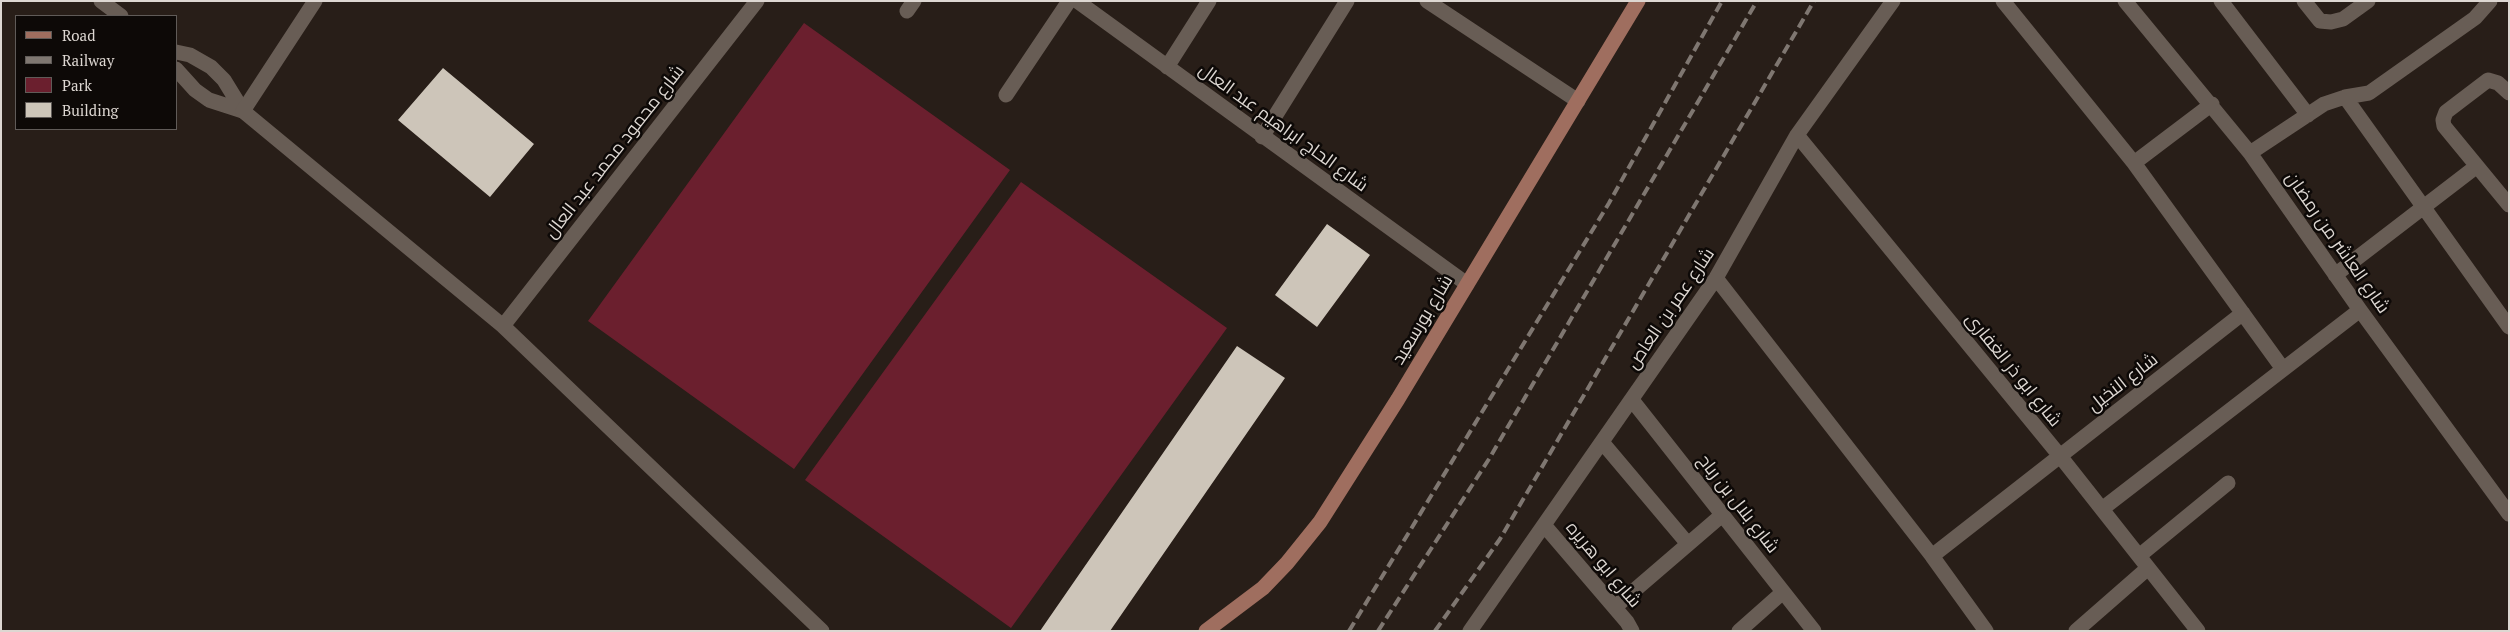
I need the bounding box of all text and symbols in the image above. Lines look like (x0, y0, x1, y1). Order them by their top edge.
legend (15, 15, 178, 130)
text: Road (62, 25, 95, 45)
text: Railway (62, 50, 114, 70)
street label: شارع الحاج ابراهيم عبد العال (1194, 59, 1372, 197)
street label: شارع محمود محمد عبد العال (541, 61, 689, 243)
text: Park (62, 75, 92, 95)
text: Building (62, 100, 119, 120)
street label: شارع العاشر من رمضان (2280, 168, 2394, 318)
street label: شارع عمر بن العاص (1622, 244, 1720, 374)
street label: شارع بورسعيد (1388, 271, 1458, 369)
street label: شارع ابو ذر الغفارى (1960, 309, 2066, 431)
street label: شارع النخيل (2084, 349, 2162, 417)
street label: شارع بلال بن رباح (1693, 450, 1783, 558)
street label: شارع ابو هريره (1561, 518, 1645, 612)

